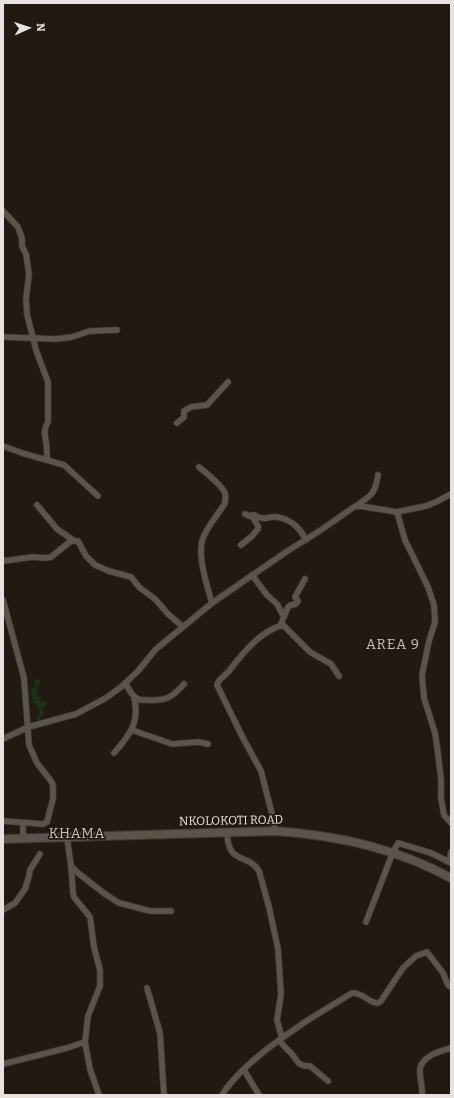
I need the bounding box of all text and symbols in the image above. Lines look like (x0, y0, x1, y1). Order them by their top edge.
north arrow (8, 8, 48, 48)
text: N (34, 23, 47, 32)
district label: AREA 9 (366, 637, 420, 653)
street label: NKOLOKOTI ROAD (179, 813, 283, 829)
district label: KHAMA (49, 826, 105, 842)

